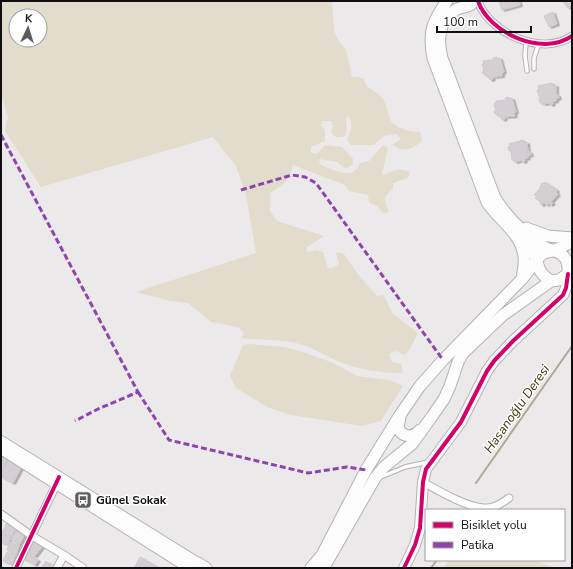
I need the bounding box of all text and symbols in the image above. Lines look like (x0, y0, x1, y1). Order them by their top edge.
north arrow (8, 8, 48, 48)
scale bar (437, 8, 531, 34)
text: K (24, 11, 34, 26)
text: 100 m (443, 14, 478, 30)
water label: Hasanoğlu Deresi (480, 360, 555, 457)
bus stop icon: Günel Sokak (73, 490, 93, 510)
place label: Günel Sokak (96, 492, 167, 508)
legend (425, 509, 565, 561)
text: Bisiklet yolu (461, 517, 527, 533)
text: Patika (461, 537, 494, 553)

